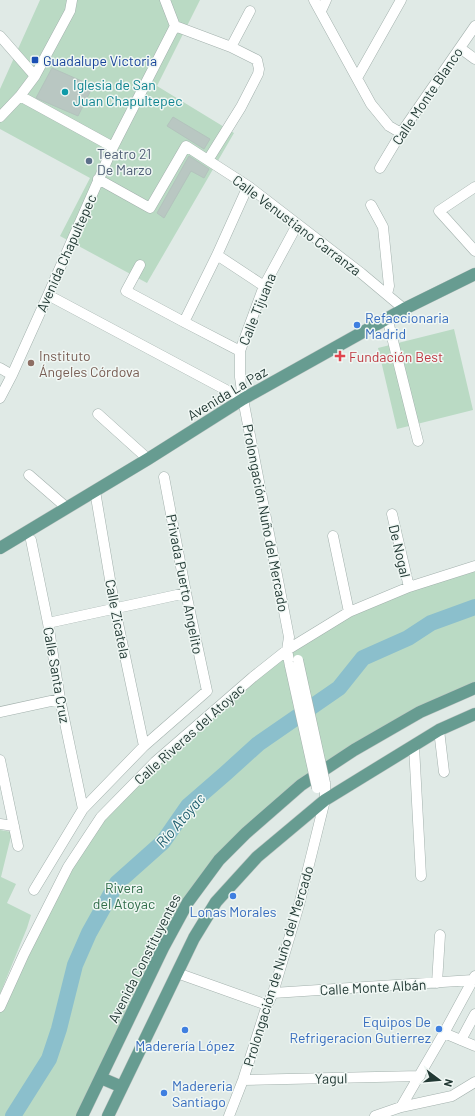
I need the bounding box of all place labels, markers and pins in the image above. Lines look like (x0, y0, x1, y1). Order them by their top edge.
place label: Guadalupe Victoria (43, 52, 157, 69)
marker: Guadalupe Victoria (30, 55, 40, 65)
place label: Iglesia de San Juan Chapultepec (73, 76, 182, 109)
marker: Iglesia de San Juan Chapultepec (60, 87, 70, 97)
place label: Teatro 21 De Marzo (97, 145, 152, 178)
marker: Teatro 21 De Marzo (84, 156, 94, 166)
place label: Refaccionaria Madrid (365, 309, 449, 342)
marker: Refaccionaria Madrid (352, 320, 362, 330)
place label: Instituto Ángeles Córdova (39, 347, 140, 380)
place label: Fundación Best (349, 348, 443, 365)
marker: Fundación Best (334, 350, 346, 362)
marker: Instituto Ángeles Córdova (26, 358, 36, 368)
marker: Lonas Morales (228, 891, 238, 901)
place label: Lonas Morales (190, 903, 277, 920)
place label: Equipos De Refrigeracion Gutierrez (289, 1013, 431, 1046)
marker: Equipos De Refrigeracion Gutierrez (434, 1024, 444, 1034)
marker: Maderería López (180, 1025, 190, 1035)
place label: Maderería López (135, 1037, 235, 1054)
place label: Madereria Santiago (172, 1077, 233, 1110)
marker: Madereria Santiago (159, 1088, 169, 1098)

